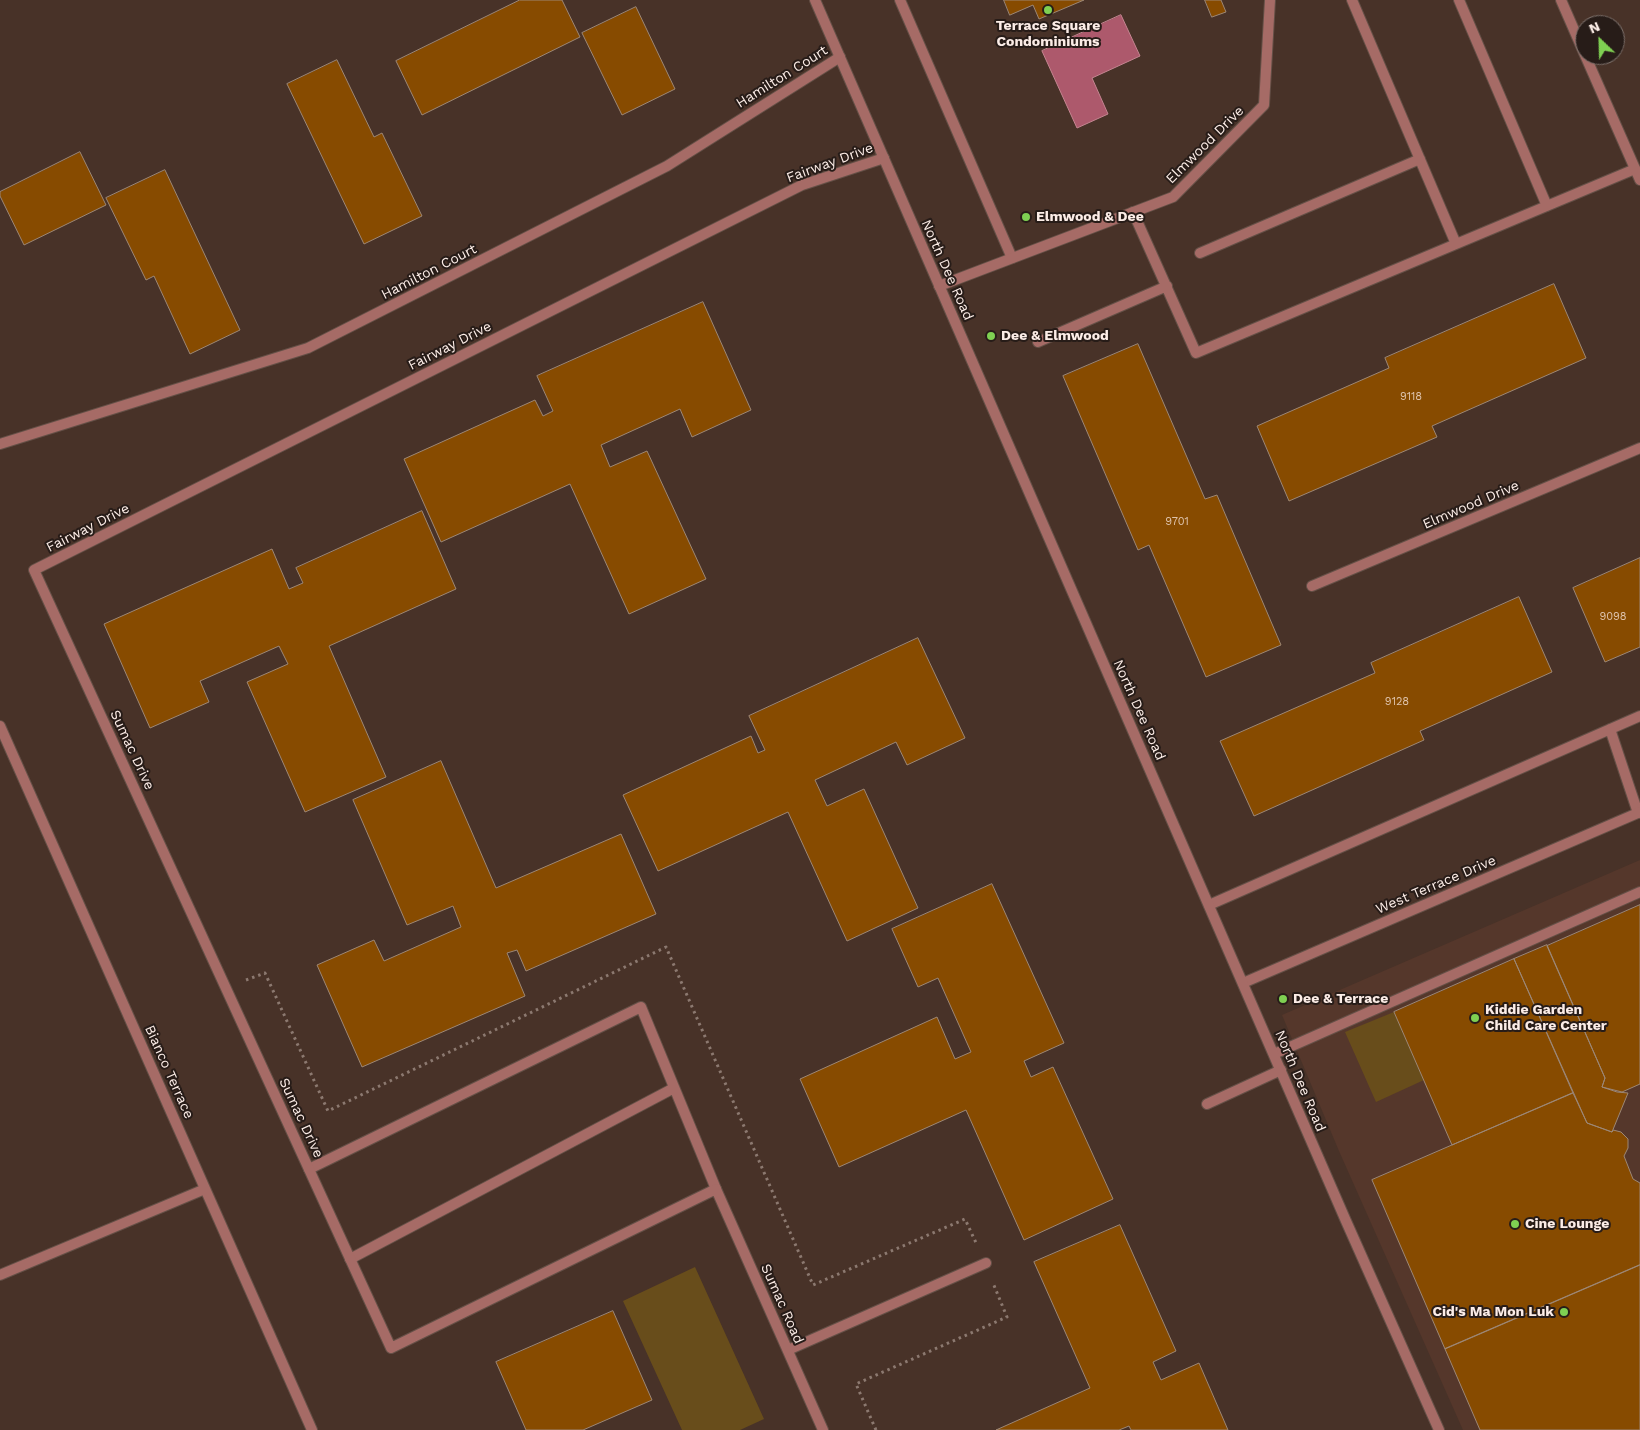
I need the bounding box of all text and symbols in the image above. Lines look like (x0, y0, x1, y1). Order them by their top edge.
marker: Terrace Square Condominiums (1042, 4, 1054, 16)
north arrow (1575, 15, 1625, 65)
place label: Terrace Square Condominiums (996, 18, 1100, 50)
text: N (1586, 18, 1602, 37)
street label: Hamilton Court (733, 42, 831, 112)
street label: Elmwood Drive (1163, 103, 1247, 187)
street label: Fairway Drive (784, 140, 876, 186)
place label: Elmwood & Dee (1036, 209, 1144, 225)
marker: Elmwood & Dee (1020, 211, 1032, 223)
street label: North Dee Road (917, 217, 977, 323)
street label: Hamilton Court (379, 241, 479, 303)
street label: Fairway Drive (406, 318, 494, 374)
place label: Dee & Elmwood (1001, 328, 1109, 344)
marker: Dee & Elmwood (985, 330, 997, 342)
house number: 9118 (1400, 390, 1422, 404)
street label: Elmwood Drive (1420, 477, 1522, 533)
street label: Fairway Drive (44, 500, 132, 556)
house number: 9701 (1165, 515, 1189, 529)
house number: 9098 (1599, 610, 1627, 624)
street label: North Dee Road (1109, 657, 1169, 763)
house number: 9128 (1385, 695, 1409, 709)
street label: Sumac Drive (106, 707, 158, 793)
street label: West Terrace Drive (1373, 852, 1499, 918)
place label: Dee & Terrace (1293, 991, 1388, 1007)
marker: Dee & Terrace (1277, 993, 1289, 1005)
place label: Kiddie Garden Child Care Center (1485, 1002, 1607, 1034)
marker: Kiddie Garden Child Care Center (1469, 1012, 1481, 1024)
street label: Bianco Terrace (141, 1023, 197, 1121)
street label: North Dee Road (1271, 1028, 1329, 1134)
street label: Sumac Drive (275, 1075, 327, 1161)
place label: Cine Lounge (1525, 1216, 1609, 1232)
marker: Cine Lounge (1509, 1218, 1521, 1230)
street label: Sumac Road (757, 1261, 807, 1347)
place label: Cid's Ma Mon Luk (1432, 1304, 1554, 1320)
marker: Cid's Ma Mon Luk (1558, 1306, 1570, 1318)

